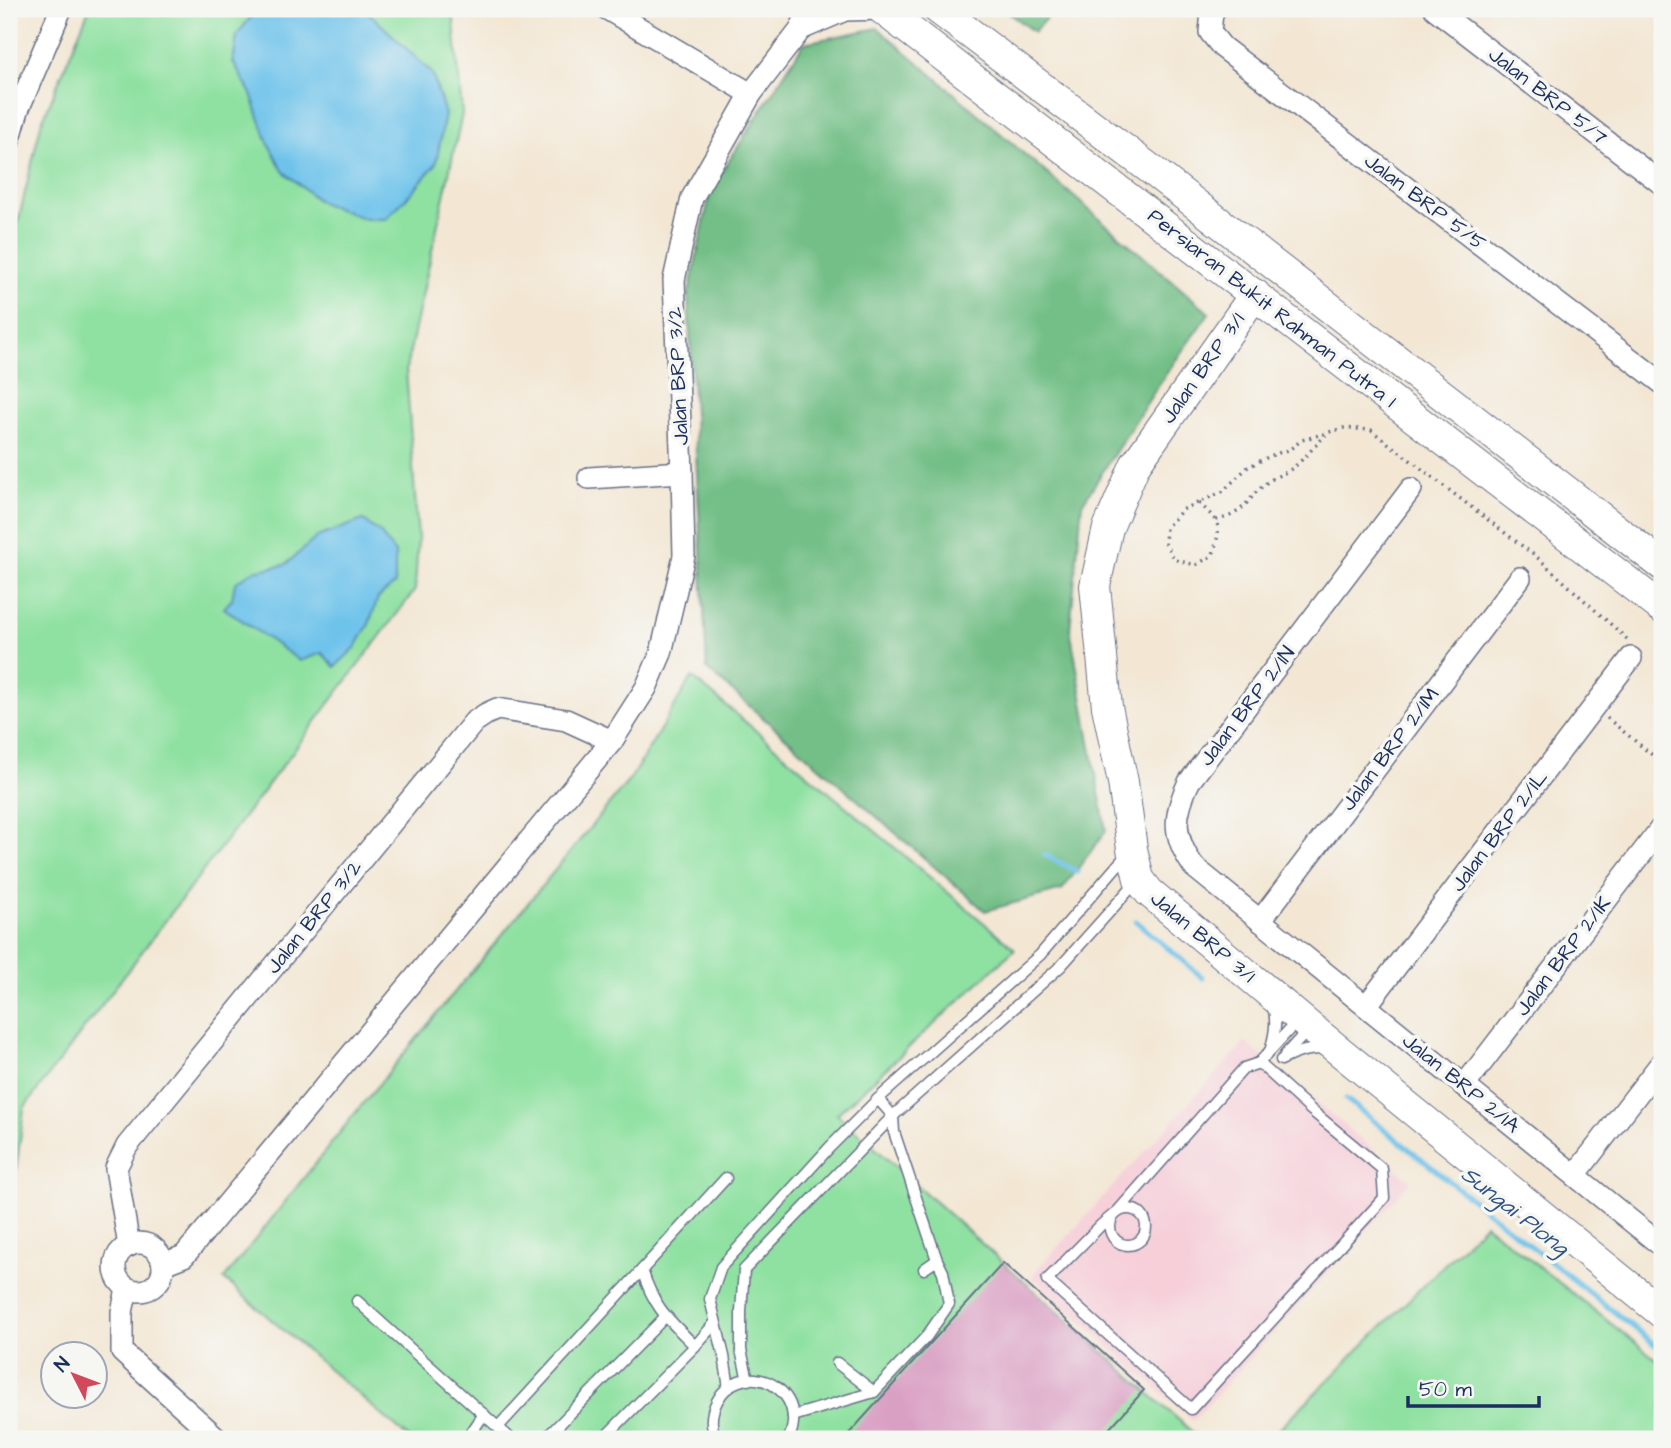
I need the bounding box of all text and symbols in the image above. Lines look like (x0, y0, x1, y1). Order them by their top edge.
street label: Jalan BRP 5/7 (1482, 40, 1614, 152)
street label: Jalan BRP 5/5 (1358, 147, 1492, 257)
street label: Persiaran Bukit Rahman Putra 1 (1142, 202, 1403, 415)
street label: Jalan BRP 3/2 (660, 306, 696, 446)
street label: Jalan BRP 3/1 (1154, 306, 1252, 429)
street label: Jalan BRP 2/1N (1192, 640, 1302, 772)
street label: Jalan BRP 2/1M (1334, 681, 1446, 817)
street label: Jalan BRP 2/1L (1444, 764, 1555, 898)
street label: Jalan BRP 3/2 (259, 854, 369, 980)
street label: Jalan BRP 3/1 (1144, 884, 1262, 990)
street label: Jalan BRP 2/1K (1508, 890, 1618, 1022)
street label: Jalan BRP 2/1A (1396, 1026, 1527, 1140)
water label: Sungai Plong (1454, 1159, 1576, 1265)
north arrow (38, 1340, 108, 1410)
text: N (48, 1351, 77, 1378)
scale bar (1408, 1364, 1540, 1408)
text: 50 m (1419, 1375, 1473, 1404)

